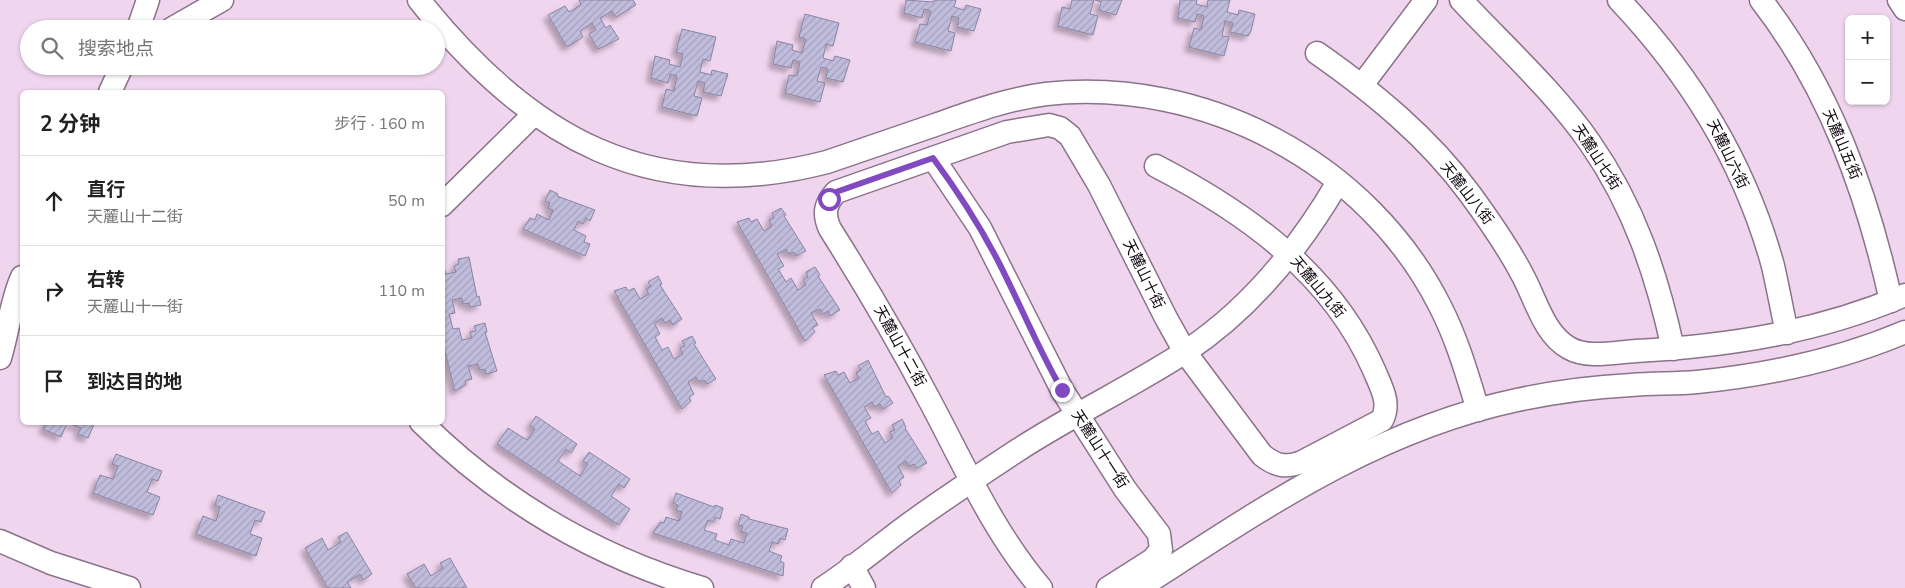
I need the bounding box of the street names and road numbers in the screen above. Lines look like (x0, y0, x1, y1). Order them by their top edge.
street label: 天麓山五街 (1818, 106, 1866, 182)
street label: 天麓山六街 (1703, 116, 1753, 192)
street label: 天麓山七街 (1568, 120, 1626, 194)
street label: 天麓山八街 (1436, 157, 1498, 229)
street label: 天麓山十街 (1119, 236, 1169, 312)
street label: 天麓山九街 (1286, 252, 1350, 322)
street label: 天麓山十二街 (869, 302, 931, 390)
street label: 天麓山十一街 (1067, 406, 1133, 492)

